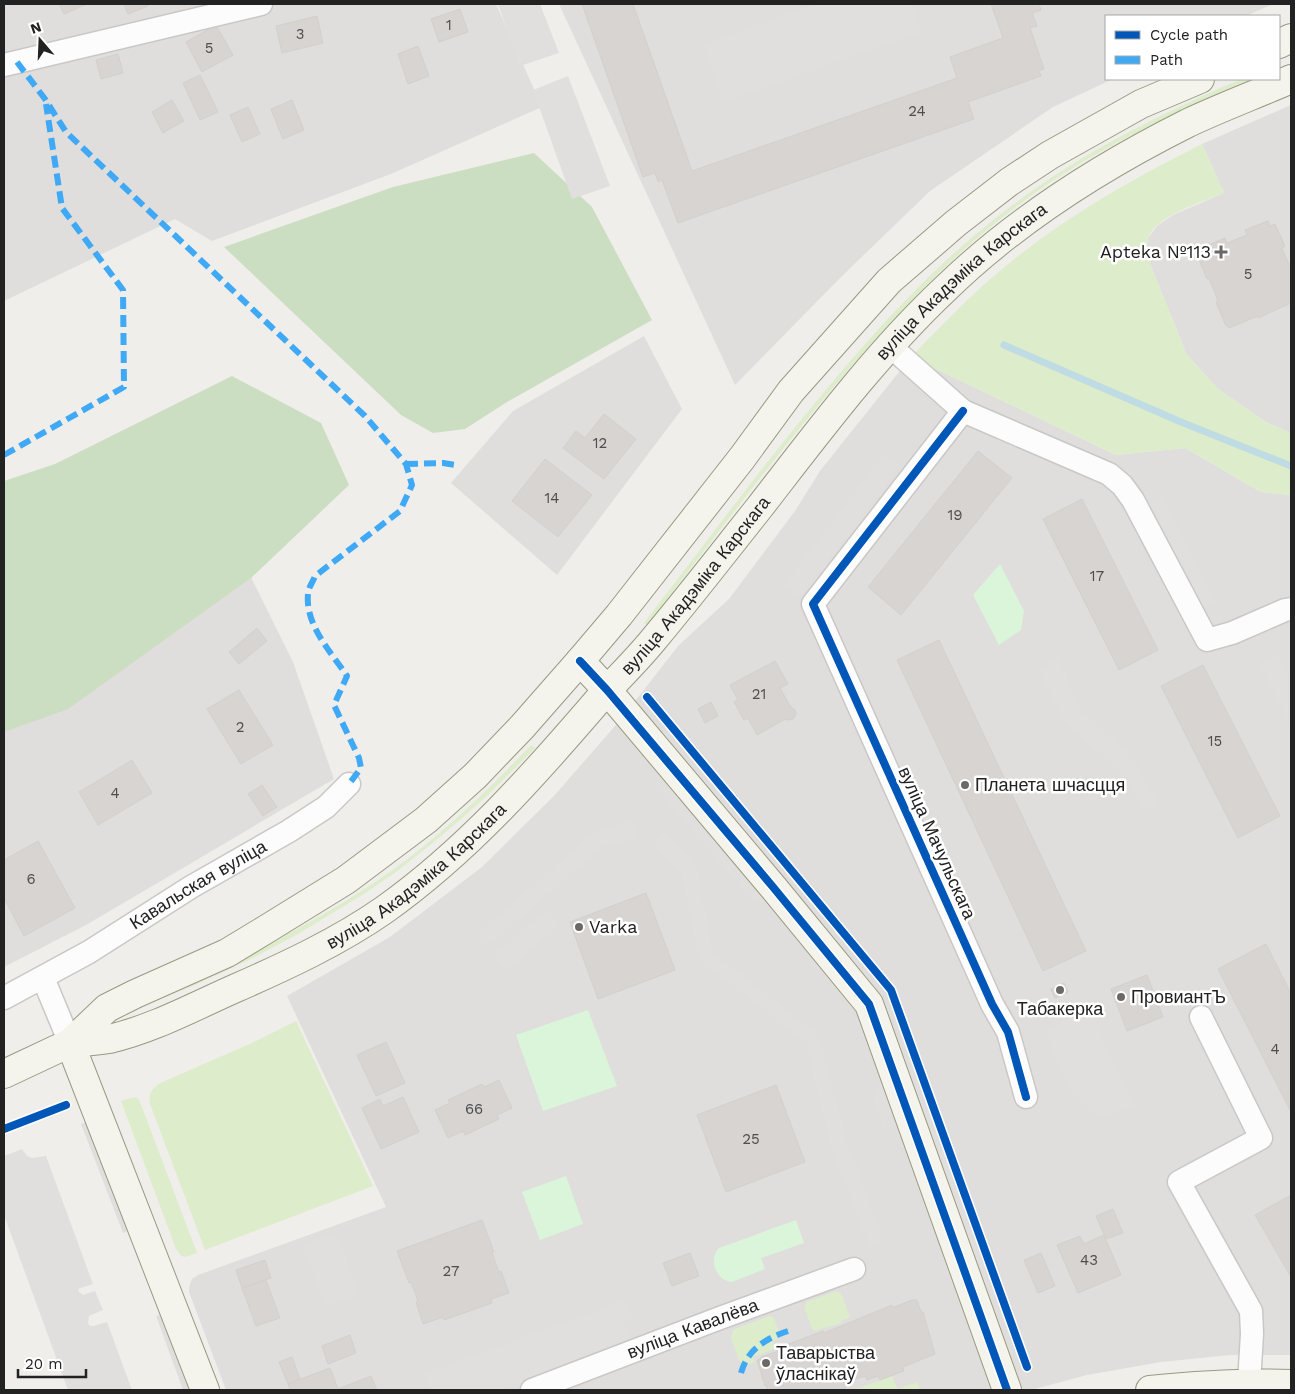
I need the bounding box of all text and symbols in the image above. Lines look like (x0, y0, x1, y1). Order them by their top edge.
north arrow (15, 15, 65, 65)
legend (1105, 15, 1280, 80)
house number: 1 (446, 16, 452, 34)
text: N (28, 18, 43, 37)
house number: 3 (296, 25, 304, 43)
text: Cycle path (1150, 26, 1228, 44)
house number: 5 (205, 39, 213, 57)
text: Path (1150, 51, 1183, 69)
house number: 24 (908, 102, 926, 120)
street label: вуліца Акадэміка Карскага (871, 198, 1051, 364)
place label: Apteka №113 (1100, 241, 1211, 262)
marker: Apteka №113 (1215, 246, 1227, 258)
house number: 5 (1244, 265, 1252, 283)
house number: 12 (593, 434, 607, 452)
house number: 14 (544, 489, 560, 507)
street label: вуліца Акадэміка Карскага (617, 491, 775, 679)
house number: 19 (947, 506, 963, 524)
house number: 17 (1090, 567, 1104, 585)
house number: 21 (752, 685, 766, 703)
house number: 2 (236, 718, 244, 736)
house number: 15 (1208, 732, 1222, 750)
street label: вуліца Мачульскага (894, 763, 981, 923)
place label: Планета шчасцця (975, 774, 1125, 795)
marker: Планета шчасцця (959, 779, 971, 791)
house number: 4 (110, 784, 120, 802)
street label: вуліца Акадэміка Карскага (323, 798, 511, 953)
street label: Кавальская вуліца (126, 835, 271, 933)
house number: 6 (26, 870, 36, 888)
place label: Varka (589, 916, 637, 937)
marker: Varka (573, 921, 585, 933)
marker: Табакерка (1054, 984, 1066, 996)
place label: ПровиантЪ (1131, 986, 1226, 1007)
marker: ПровиантЪ (1115, 991, 1127, 1003)
place label: Табакерка (1017, 998, 1104, 1019)
house number: 4 (1270, 1040, 1280, 1058)
house number: 66 (465, 1100, 483, 1118)
house number: 25 (742, 1130, 760, 1148)
house number: 43 (1080, 1251, 1098, 1269)
house number: 27 (443, 1262, 459, 1280)
street label: вуліца Кавалёва (624, 1294, 762, 1363)
place label: Таварыства ўласнікаў (776, 1342, 876, 1384)
scale bar (18, 1346, 85, 1378)
text: 20 m (25, 1355, 63, 1373)
marker: Таварыства ўласнікаў (760, 1357, 772, 1369)

